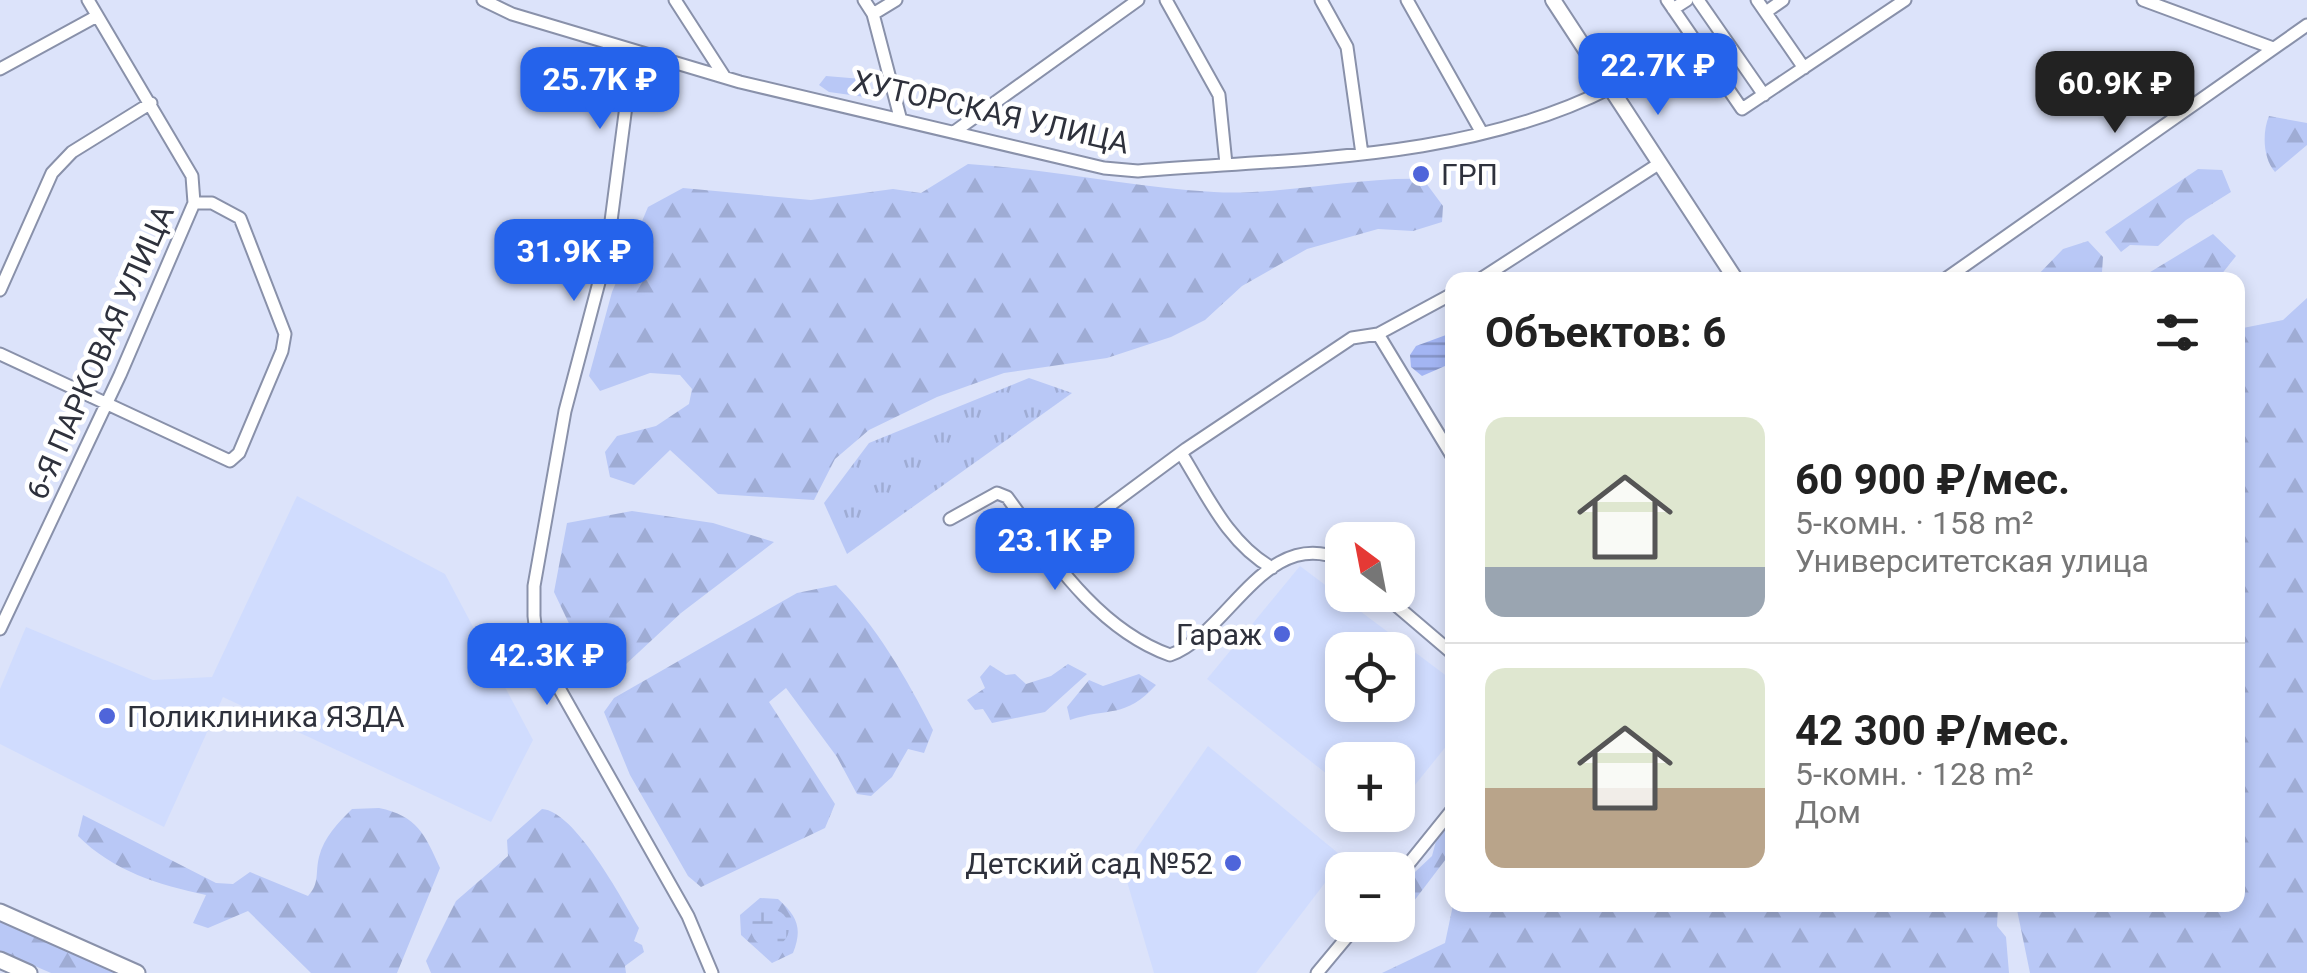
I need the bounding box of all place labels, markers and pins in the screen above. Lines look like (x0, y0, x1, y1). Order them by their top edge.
pin: 22.7K ₽ (1566, 33, 1750, 118)
pin: 25.7K ₽ (508, 47, 692, 132)
pin: 60.9K ₽ (2023, 51, 2207, 136)
place label: ГРП (1441, 157, 1498, 192)
marker: ГРП (1410, 163, 1432, 185)
pin: 31.9K ₽ (482, 219, 666, 304)
pin: 23.1K ₽ (963, 508, 1147, 593)
place label: Гараж (1176, 617, 1262, 652)
pin: 42.3K ₽ (455, 623, 639, 708)
marker: Гараж (1271, 623, 1293, 645)
place label: Поликлиника ЯЗДА (127, 699, 405, 734)
marker: Поликлиника ЯЗДА (96, 705, 118, 727)
place label: Детский сад №52 (965, 846, 1213, 881)
marker: Детский сад №52 (1222, 852, 1244, 874)

